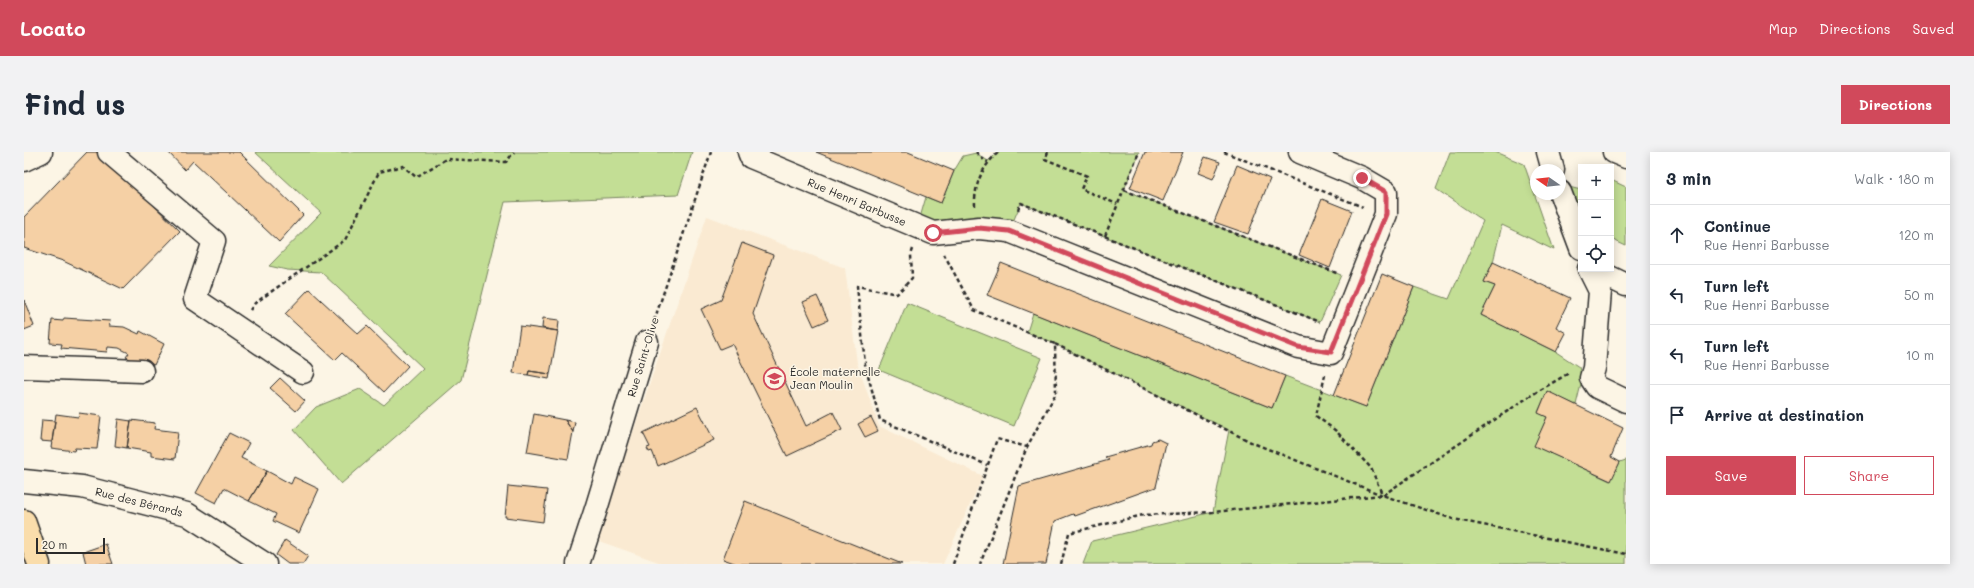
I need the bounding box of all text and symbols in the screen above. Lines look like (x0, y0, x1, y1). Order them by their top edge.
text: Locato (20, 16, 86, 41)
text: Map (1769, 19, 1797, 38)
text: Directions (1819, 19, 1890, 38)
text: Saved (1912, 19, 1954, 38)
button: Directions (1841, 85, 1950, 124)
text: Find us (24, 86, 125, 122)
north arrow (1530, 164, 1566, 200)
map controls (1578, 164, 1614, 272)
button: + (1578, 164, 1614, 200)
text: 3 min (1666, 167, 1711, 189)
route end (1353, 169, 1371, 187)
text: Walk · 180 m (1854, 170, 1934, 187)
street label: Rue Henri Barbusse (805, 174, 909, 229)
button: − (1578, 200, 1614, 236)
text: Continue (1704, 216, 1771, 236)
route start (924, 224, 942, 242)
icon: ahead (1666, 224, 1688, 246)
text: 120 m (1898, 226, 1934, 243)
button: locate (1578, 236, 1614, 272)
text: Rue Henri Barbusse (1704, 236, 1830, 253)
text: Turn left (1704, 276, 1769, 296)
icon: left (1666, 284, 1688, 306)
text: 50 m (1904, 286, 1934, 303)
text: Rue Henri Barbusse (1704, 296, 1830, 313)
street label: Rue Saint-Olive (623, 315, 662, 399)
text: Turn left (1704, 336, 1769, 356)
icon: left (1666, 344, 1688, 366)
text: 10 m (1906, 346, 1934, 363)
text: Rue Henri Barbusse (1704, 356, 1830, 373)
place label: École maternelle Jean Moulin (790, 364, 881, 392)
school or university icon: École maternelle Jean Moulin (761, 365, 787, 391)
icon: arrive (1666, 404, 1688, 426)
text: Arrive at destination (1704, 405, 1864, 425)
button: Save (1666, 456, 1796, 495)
button: Share (1804, 456, 1934, 495)
street label: Rue des Bérards (94, 483, 185, 520)
scale bar (36, 536, 105, 555)
text: 20 m (42, 537, 67, 552)

